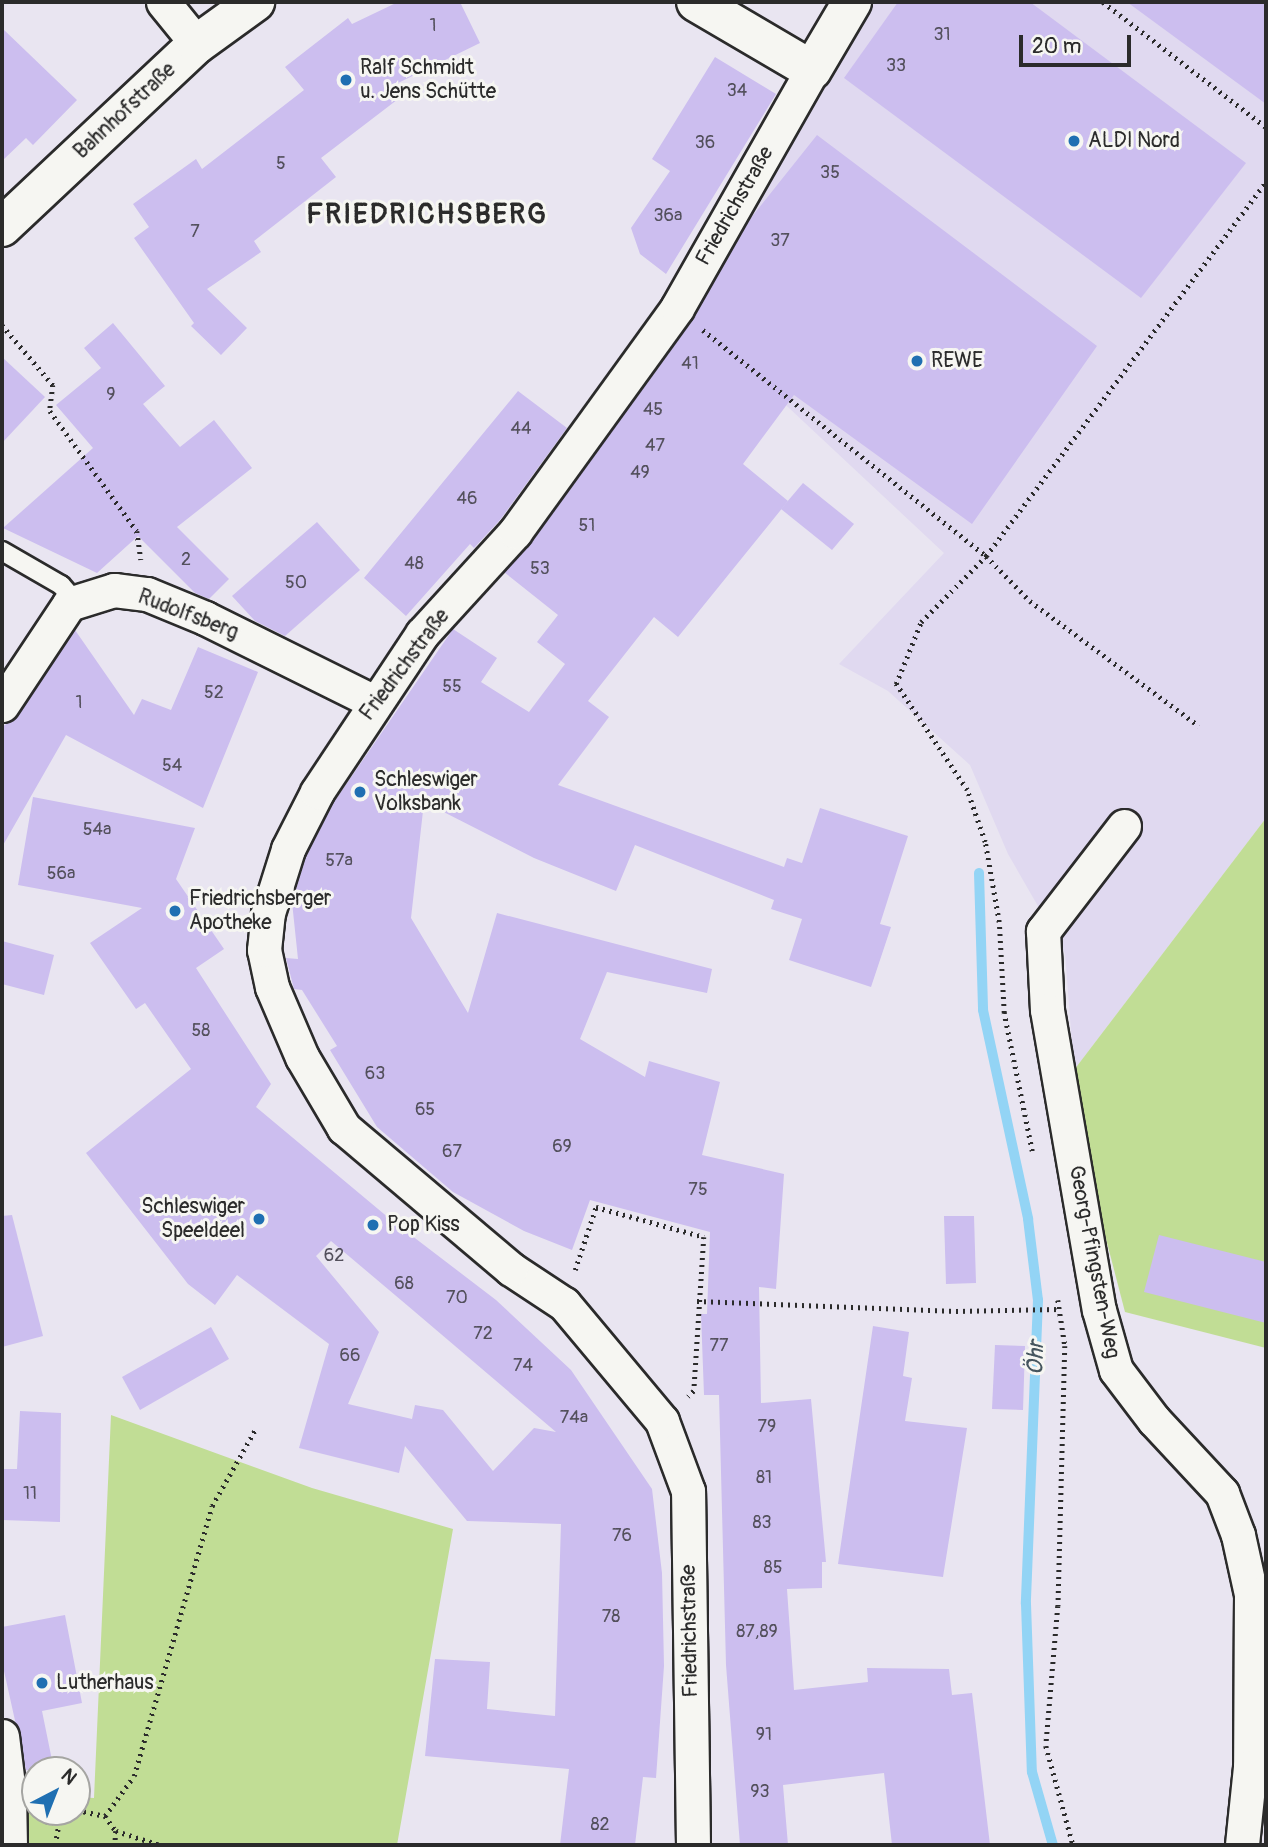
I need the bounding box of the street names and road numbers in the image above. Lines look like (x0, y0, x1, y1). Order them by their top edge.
street label: Bahnhofstraße (69, 57, 181, 165)
street label: Friedrichstraße (691, 142, 779, 270)
street label: Rudolfsberg (134, 584, 242, 646)
street label: Friedrichstraße (355, 604, 455, 726)
street label: Georg-Pfingsten-Weg (1063, 1163, 1125, 1361)
street label: Friedrichstraße (676, 1564, 704, 1698)

